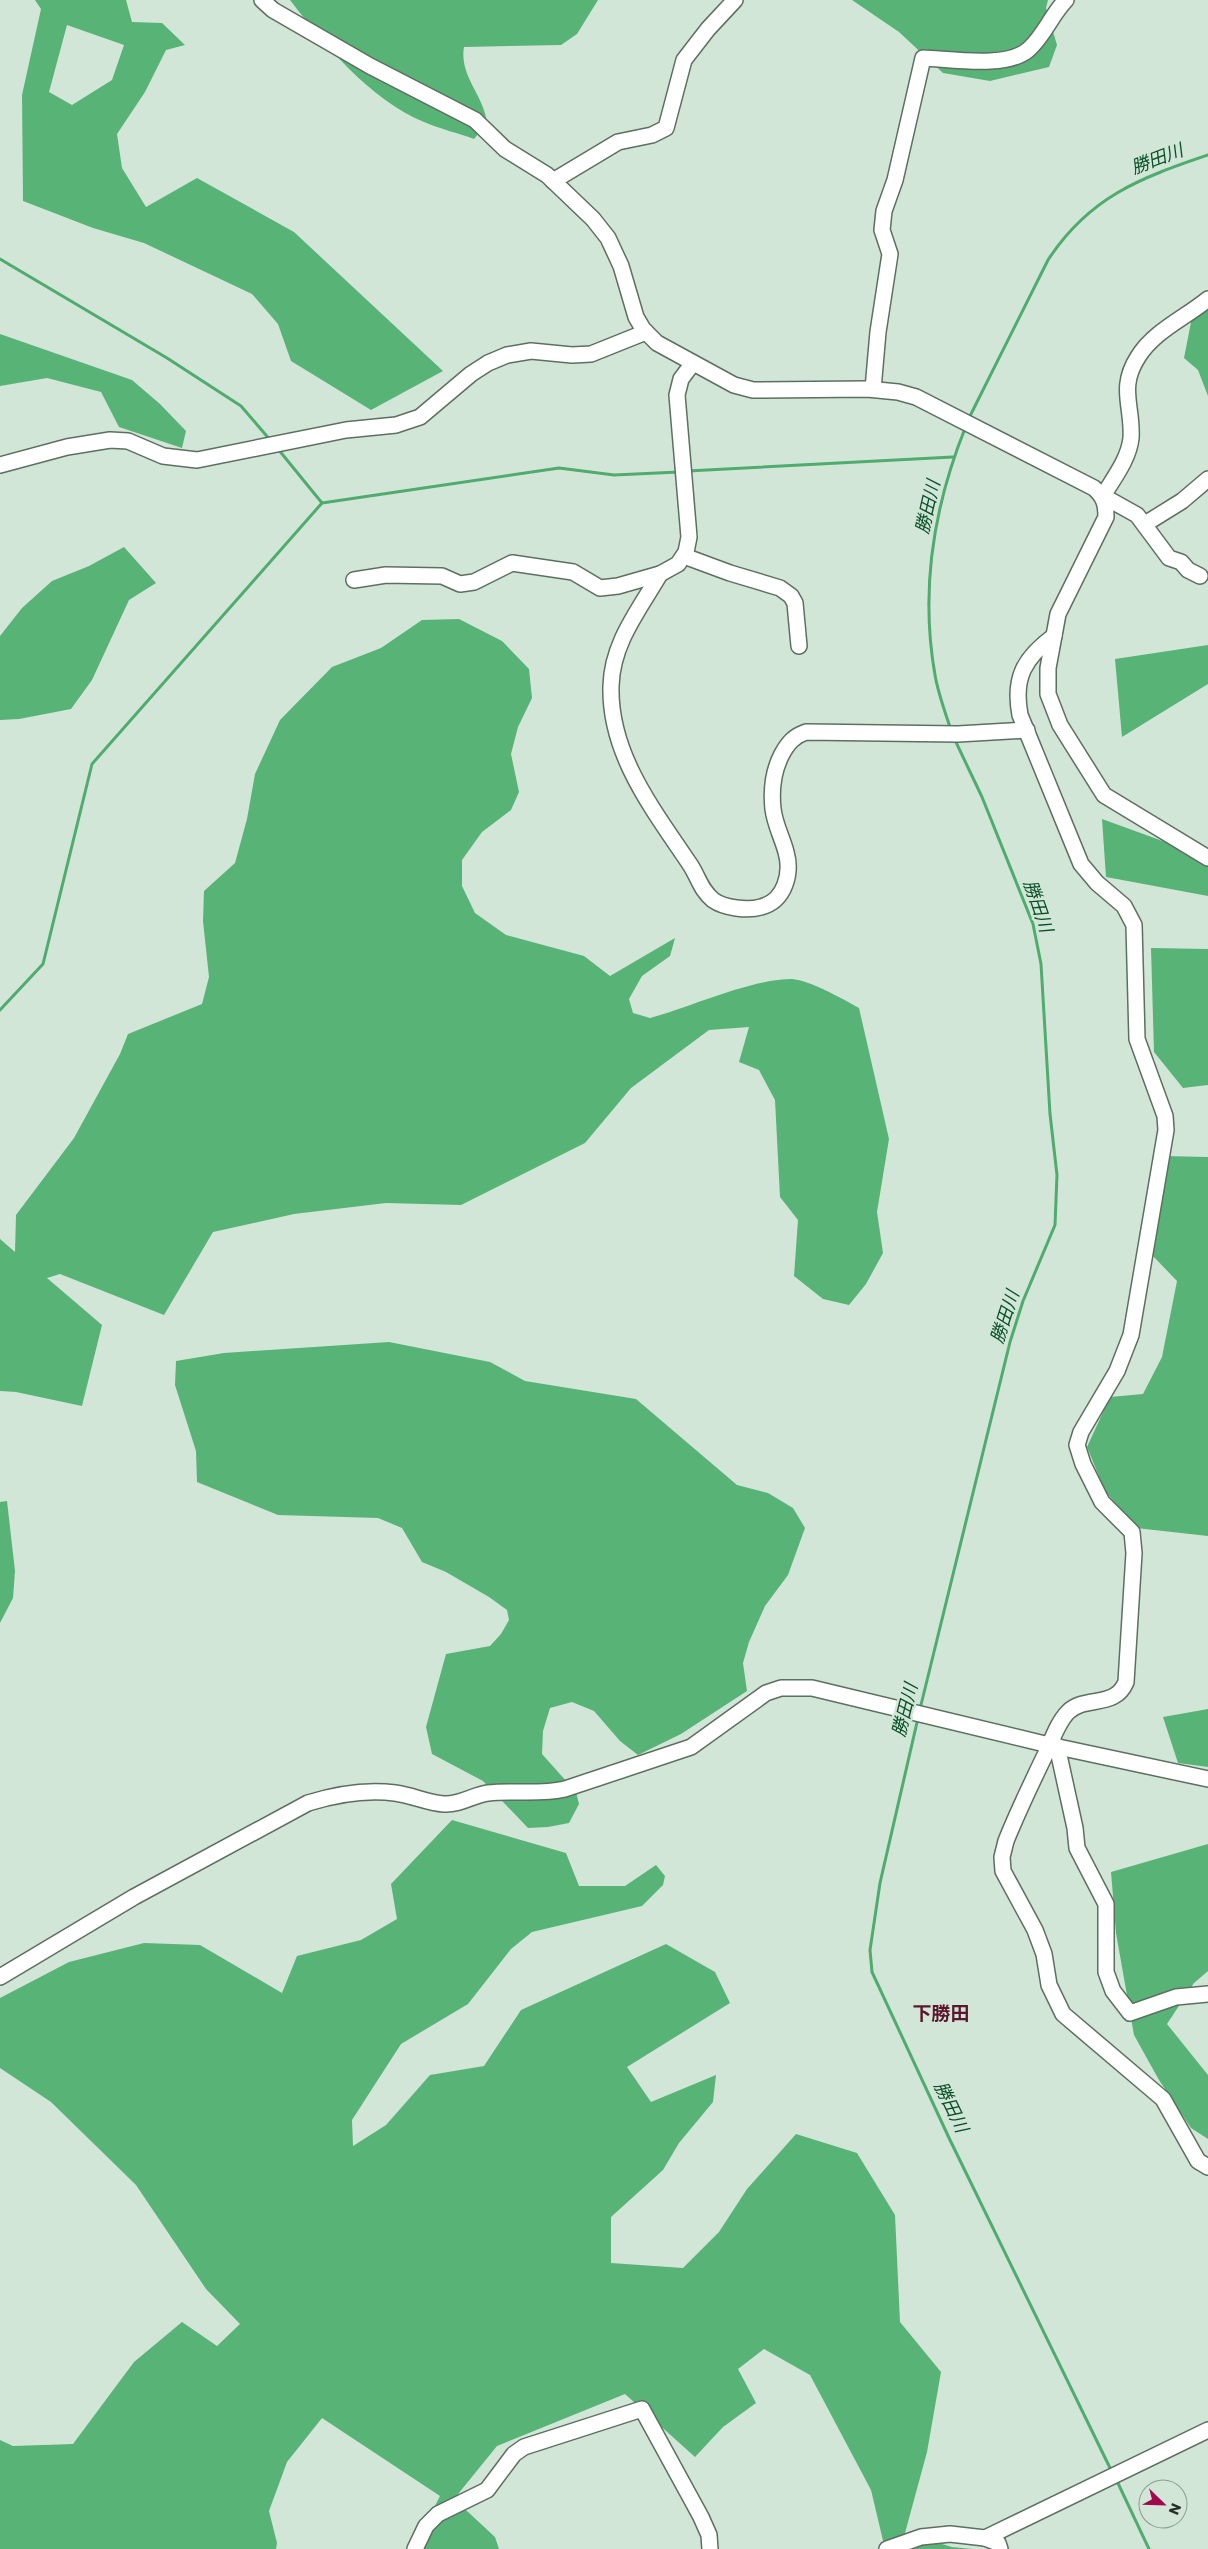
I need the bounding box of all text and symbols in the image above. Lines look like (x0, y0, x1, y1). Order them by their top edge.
water label: 勝田川 (1127, 136, 1188, 180)
water label: 勝田川 (909, 476, 946, 536)
water label: 勝田川 (1018, 876, 1060, 937)
water label: 勝田川 (984, 1285, 1025, 1346)
water label: 勝田川 (886, 1679, 924, 1739)
district label: 下勝田 (912, 2000, 970, 2027)
water label: 勝田川 (928, 2077, 975, 2138)
north arrow (1138, 2479, 1188, 2529)
text: N (1164, 2500, 1186, 2518)

